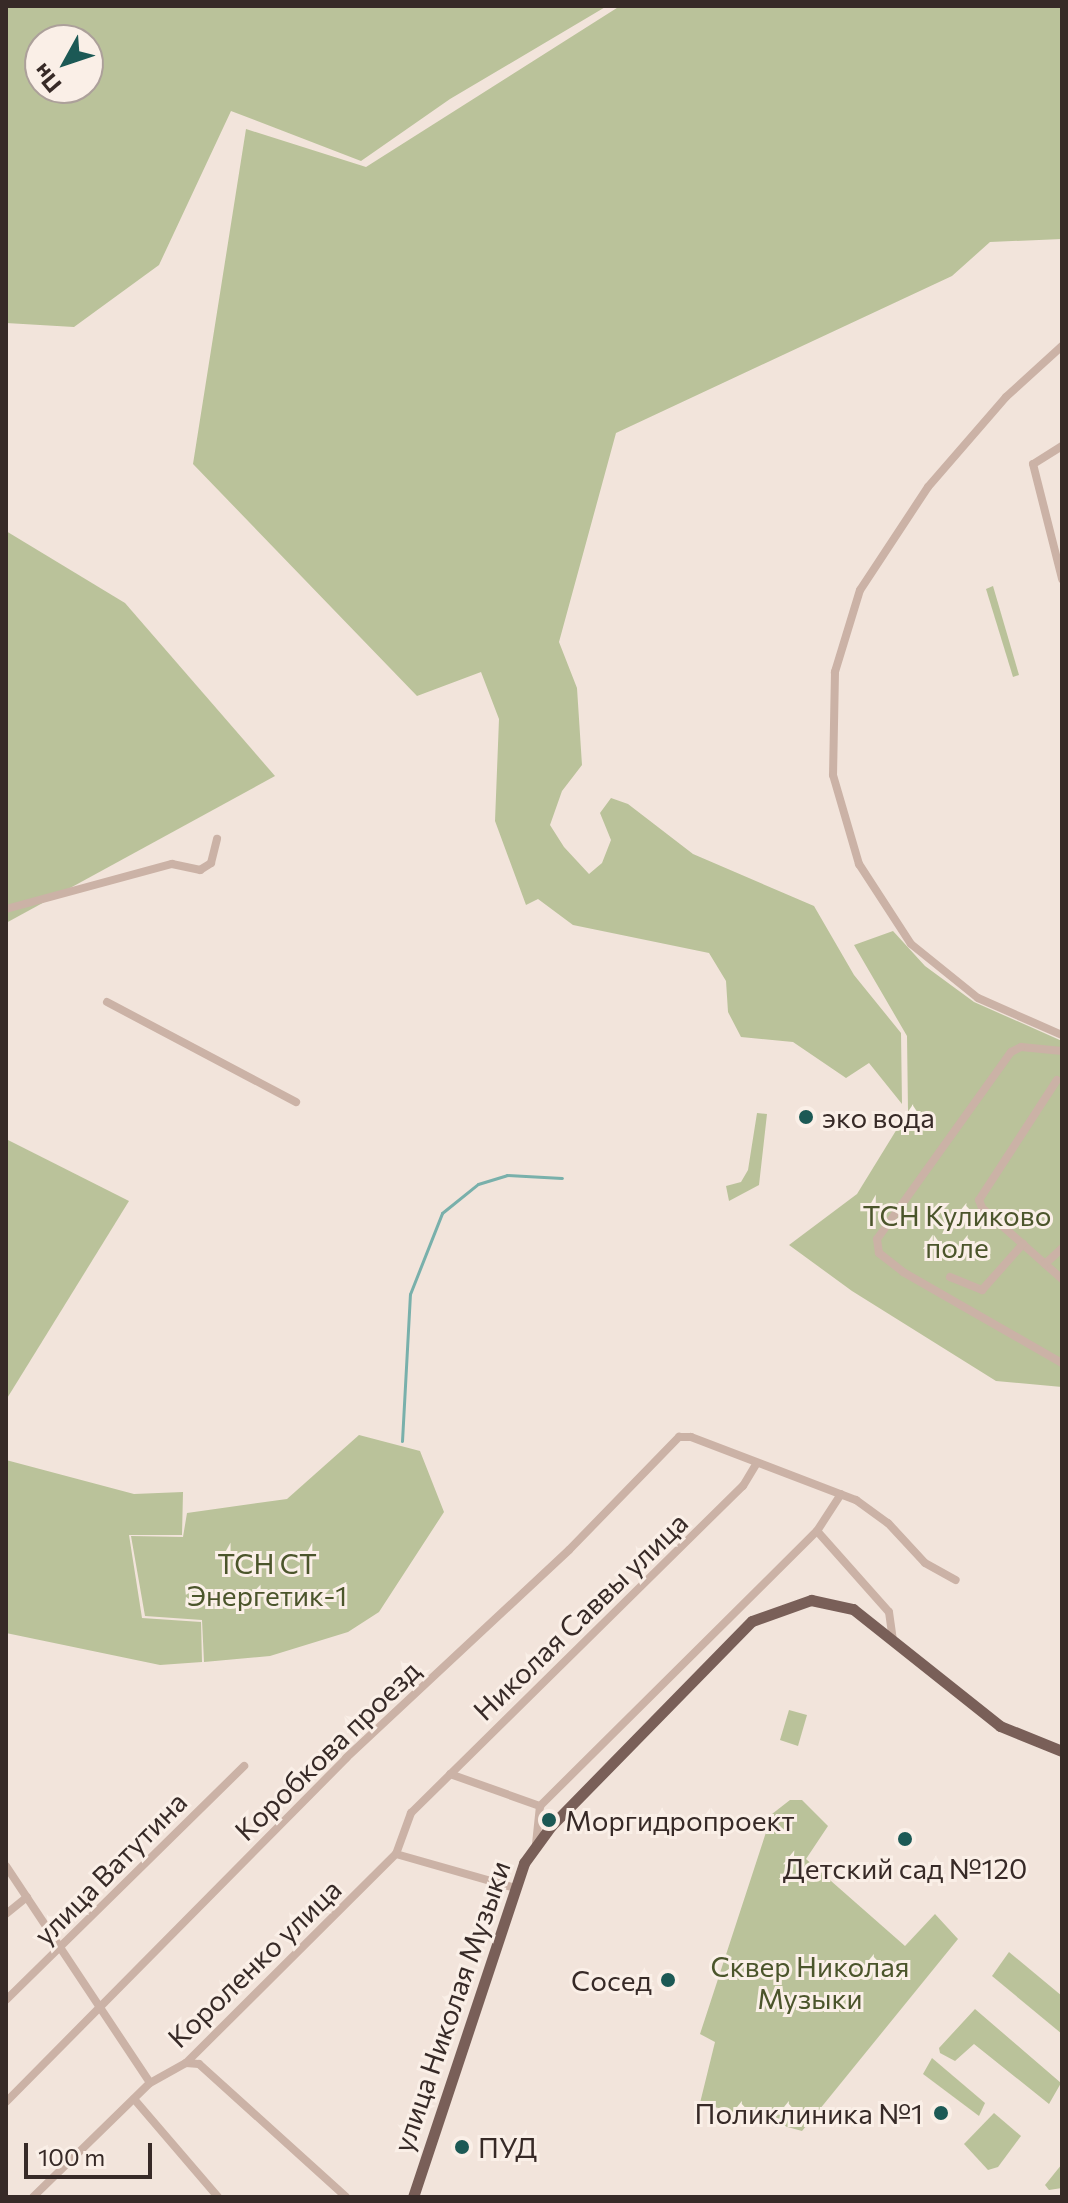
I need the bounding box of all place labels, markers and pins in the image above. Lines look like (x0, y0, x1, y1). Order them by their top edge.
place label: эко вода (822, 1100, 935, 1134)
marker: эко вода (797, 1108, 815, 1126)
place label: Моргидропроект (565, 1803, 795, 1837)
marker: Моргидропроект (540, 1811, 558, 1829)
marker: Детский сад №120 (896, 1830, 914, 1848)
place label: Детский сад №120 (783, 1851, 1027, 1885)
place label: Сосед (571, 1963, 652, 1997)
marker: Сосед (659, 1971, 677, 1989)
place label: Поликлиника №1 (694, 2096, 923, 2130)
marker: Поликлиника №1 (930, 2102, 952, 2124)
place label: ПУД (478, 2130, 537, 2164)
marker: ПУД (453, 2138, 471, 2156)

